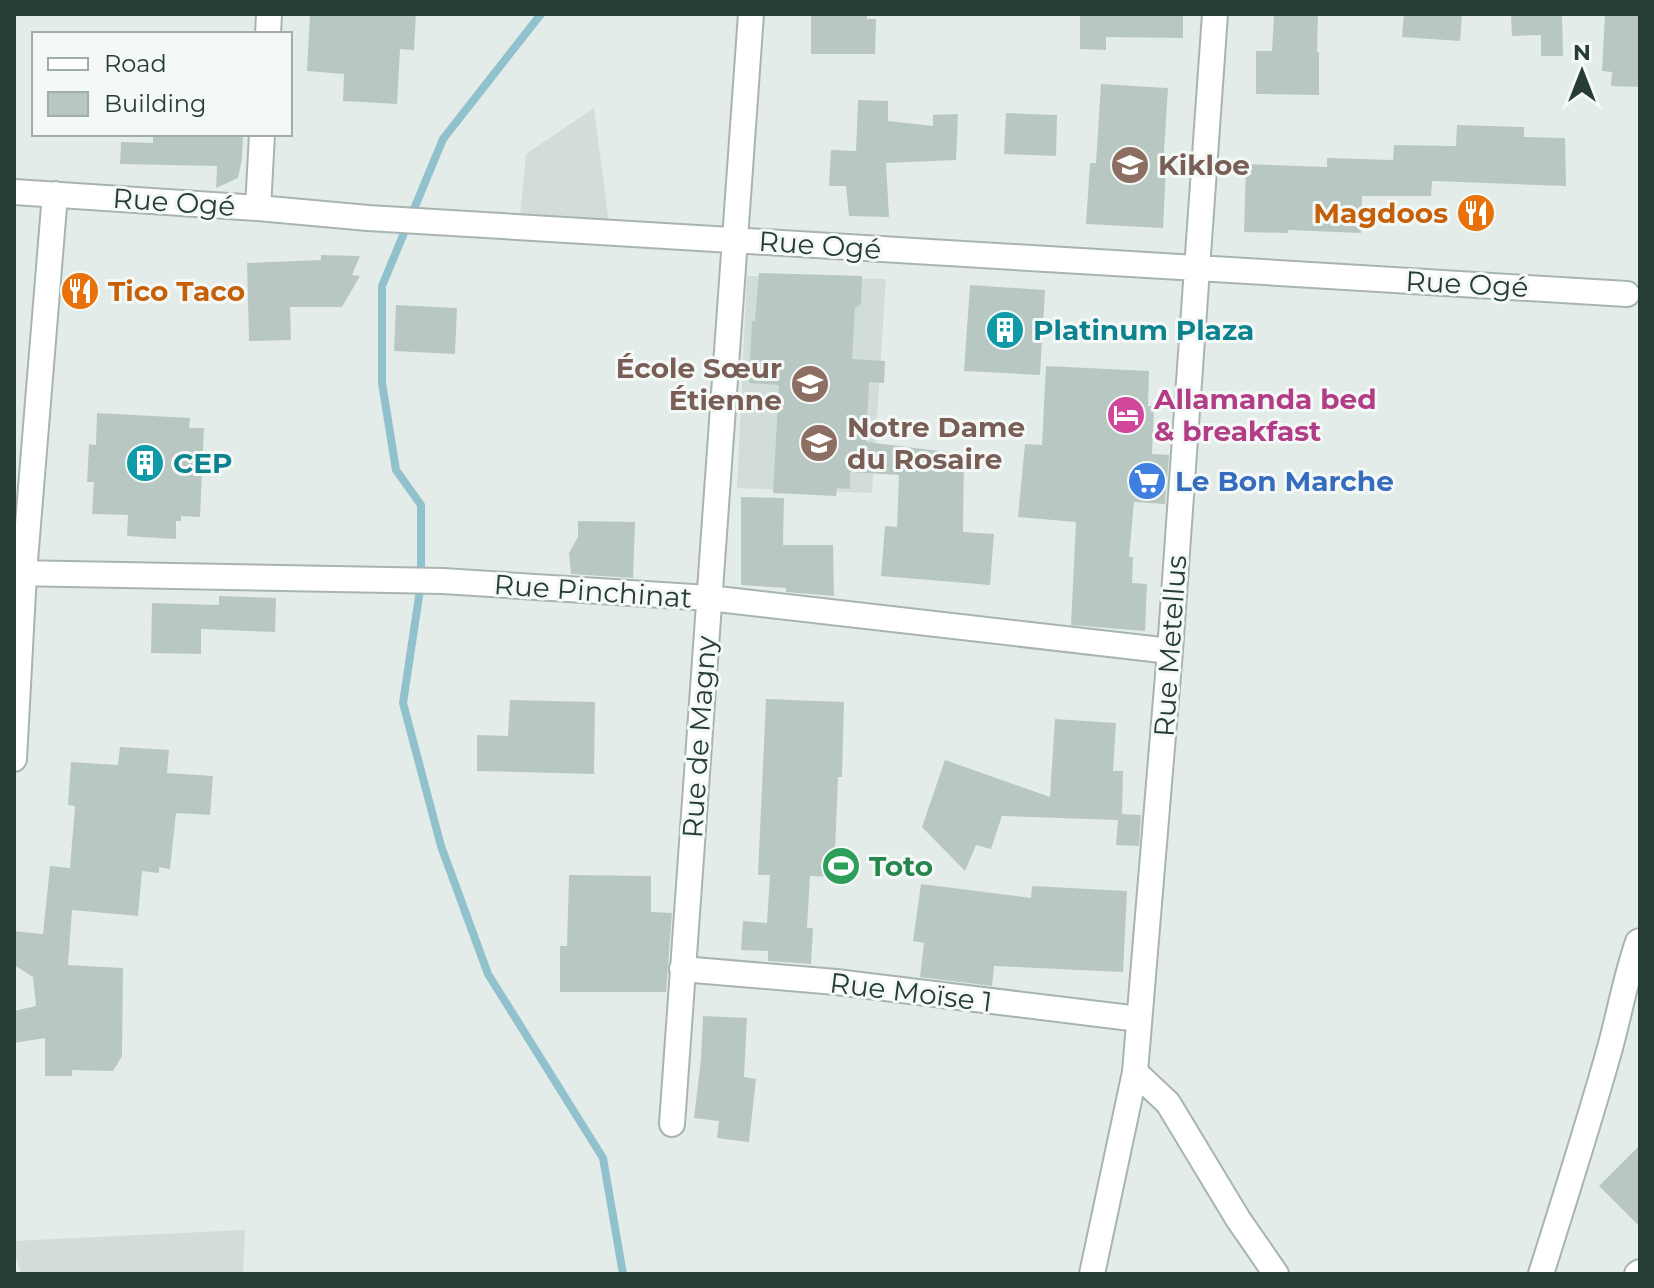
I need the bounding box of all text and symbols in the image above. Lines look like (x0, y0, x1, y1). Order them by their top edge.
legend (32, 32, 292, 136)
north arrow (1542, 32, 1622, 112)
text: N (1573, 39, 1591, 66)
text: Road (104, 49, 167, 78)
text: Building (104, 89, 207, 118)
school or university icon: Kikloe (1109, 144, 1151, 186)
place label: Kikloe (1158, 148, 1250, 182)
street label: Rue Ogé (112, 181, 236, 223)
restaurant icon: Magdoos (1455, 192, 1497, 234)
place label: Magdoos (1313, 196, 1448, 230)
street label: Rue Ogé (758, 224, 882, 266)
street label: Rue Ogé (1405, 264, 1529, 304)
restaurant icon: Tico Taco (59, 270, 101, 312)
place label: Tico Taco (108, 274, 245, 308)
building icon: Platinum Plaza (984, 309, 1026, 351)
place label: Platinum Plaza (1033, 313, 1254, 347)
place label: École Sœur Étienne (616, 351, 782, 417)
school or university icon: École Sœur Étienne (789, 363, 831, 405)
place label: Allamanda bed & breakfast (1153, 382, 1377, 448)
hotel icon: Allamanda bed & breakfast (1105, 394, 1147, 436)
place label: Notre Dame du Rosaire (847, 410, 1025, 476)
school or university icon: Notre Dame du Rosaire (798, 422, 840, 464)
building icon: CEP (124, 442, 166, 484)
place label: CEP (173, 446, 233, 480)
supermarket icon: Le Bon Marche (1126, 460, 1168, 502)
place label: Le Bon Marche (1175, 464, 1394, 498)
street label: Rue Metellus (1147, 554, 1193, 738)
street label: Rue Pinchinat (493, 567, 693, 615)
street label: Rue de Magny (675, 634, 723, 839)
sports icon: Toto (820, 845, 862, 887)
place label: Toto (869, 849, 933, 883)
street label: Rue Moïse 1 (828, 965, 994, 1019)

